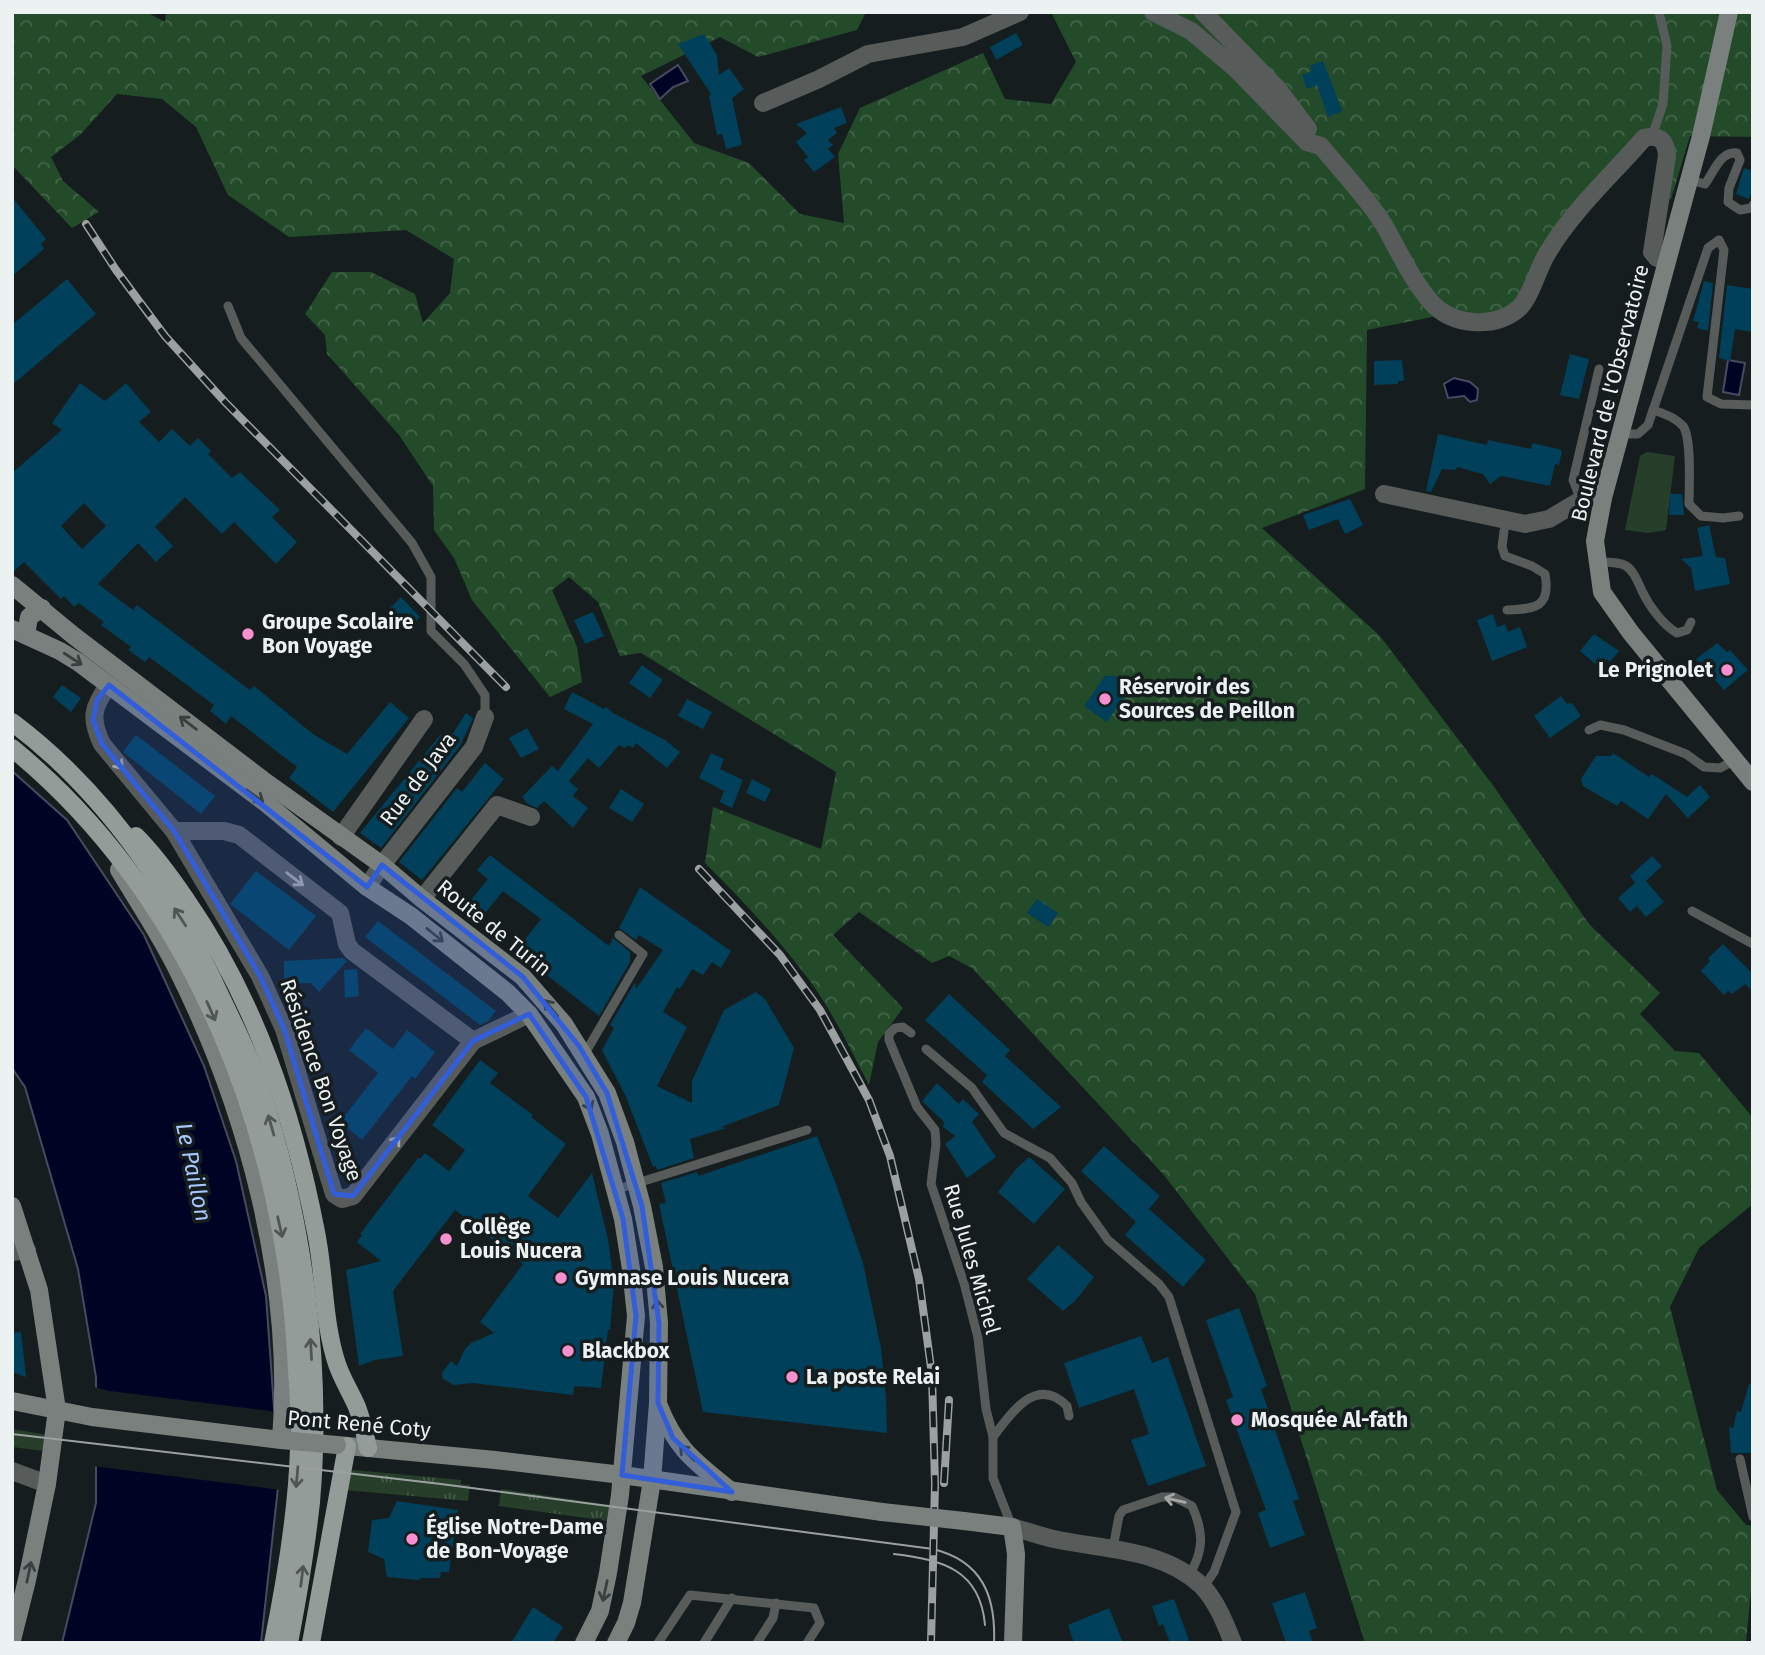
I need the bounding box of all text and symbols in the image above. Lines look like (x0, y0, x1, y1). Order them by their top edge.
street label: Boulevard de l'Observatoire (1565, 262, 1655, 524)
place label: Groupe Scolaire Bon Voyage (262, 609, 414, 659)
marker: Groupe Scolaire Bon Voyage (240, 626, 256, 642)
one-way arrow (63, 652, 82, 667)
place label: Le Prignolet (1598, 657, 1714, 683)
marker: Le Prignolet (1719, 662, 1735, 678)
place label: Réservoir des Sources de Peillon (1119, 674, 1295, 724)
marker: Réservoir des Sources de Peillon (1097, 691, 1113, 707)
one-way arrow (180, 715, 198, 730)
street label: Rue de Java (374, 727, 462, 831)
one-way arrow (108, 752, 124, 770)
one-way arrow (245, 789, 264, 803)
one-way arrow (286, 871, 304, 886)
street label: Route de Turin (432, 874, 556, 982)
one-way arrow (173, 908, 187, 928)
one-way arrow (425, 927, 444, 942)
street label: Résidence Bon Voyage (274, 976, 368, 1184)
one-way arrow (205, 1000, 218, 1021)
one-way arrow (543, 1000, 559, 1018)
one-way arrow (580, 1090, 594, 1111)
one-way arrow (264, 1115, 277, 1137)
water label: Le Paillon (170, 1120, 218, 1224)
one-way arrow (385, 1137, 400, 1155)
street label: Rue Jules Michel (938, 1181, 1006, 1337)
place label: Collège Louis Nucera (460, 1214, 582, 1264)
one-way arrow (274, 1215, 288, 1238)
marker: Collège Louis Nucera (438, 1231, 454, 1247)
place label: Gymnase Louis Nucera (575, 1265, 789, 1291)
marker: Gymnase Louis Nucera (553, 1270, 569, 1286)
one-way arrow (651, 1299, 664, 1322)
one-way arrow (304, 1338, 317, 1361)
place label: Blackbox (582, 1338, 670, 1364)
marker: Blackbox (560, 1343, 576, 1359)
place label: La poste Relai (806, 1364, 940, 1390)
marker: La poste Relai (784, 1369, 800, 1385)
street label: Pont René Coty (286, 1405, 432, 1443)
place label: Mosquée Al-fath (1251, 1407, 1408, 1433)
marker: Mosquée Al-fath (1229, 1412, 1245, 1428)
one-way arrow (679, 1445, 696, 1462)
one-way arrow (290, 1466, 303, 1488)
one-way arrow (1164, 1492, 1186, 1505)
place label: Église Notre-Dame de Bon-Voyage (426, 1513, 604, 1564)
marker: Église Notre-Dame de Bon-Voyage (404, 1531, 420, 1547)
one-way arrow (23, 1561, 37, 1584)
one-way arrow (295, 1565, 308, 1587)
one-way arrow (597, 1579, 611, 1602)

